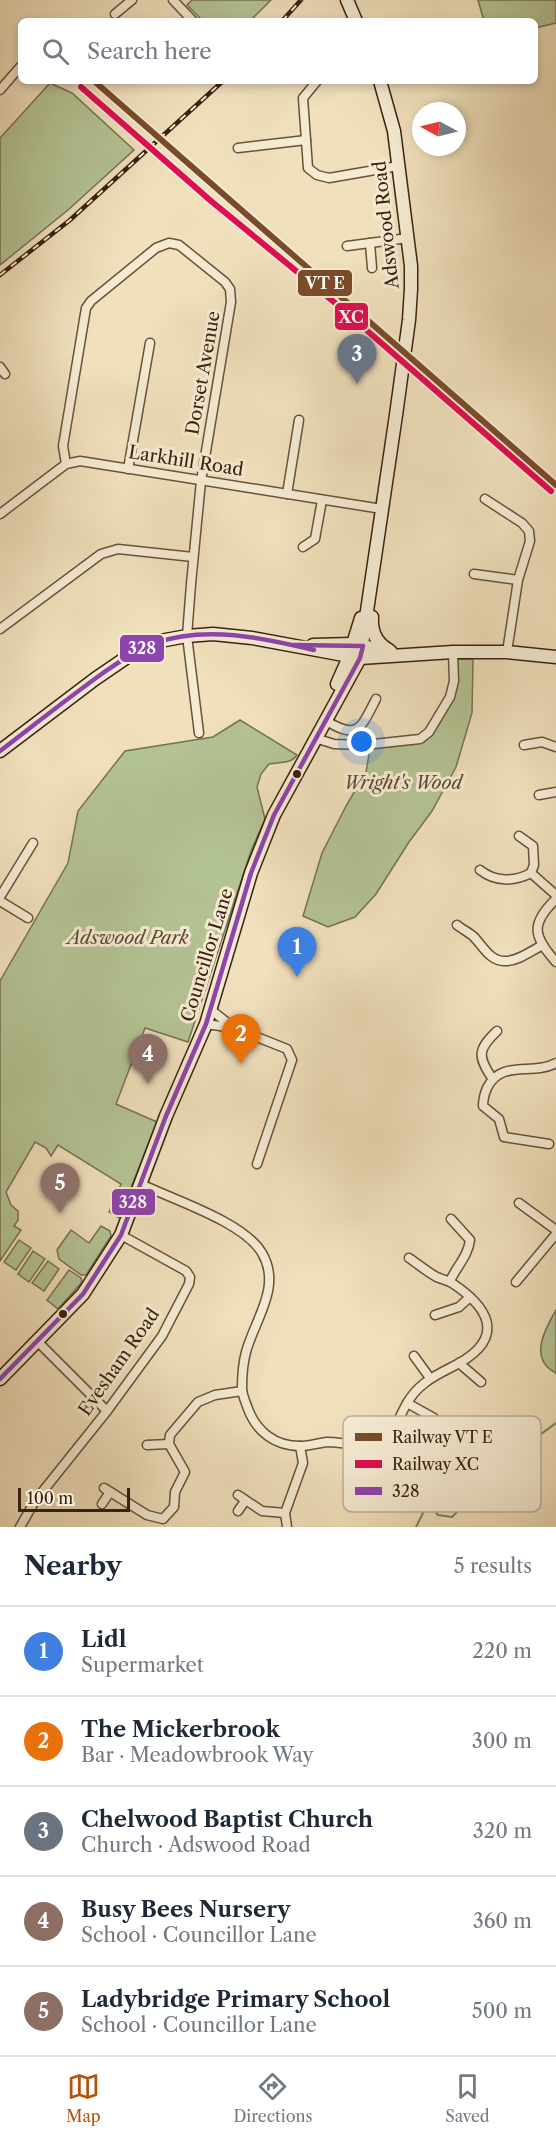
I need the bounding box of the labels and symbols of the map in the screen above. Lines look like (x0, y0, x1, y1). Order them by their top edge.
north arrow (412, 102, 466, 156)
street label: Adswood Road (368, 160, 404, 291)
line badge: VT E (297, 269, 353, 297)
text: VT E (304, 273, 345, 293)
line badge: XC (334, 302, 369, 331)
text: XC (337, 307, 364, 327)
street label: Dorset Avenue (181, 309, 225, 437)
pin: 3 (338, 334, 376, 384)
street label: Larkhill Road (127, 441, 245, 481)
line badge: 328 (119, 634, 165, 663)
text: 328 (128, 638, 156, 658)
your location (347, 727, 376, 756)
unlabelled marker (291, 768, 303, 780)
park label: Wright's Wood (344, 772, 465, 794)
street label: Councillor Lane (176, 886, 238, 1024)
park label: Adswood Park (64, 927, 189, 949)
pin: 1 (278, 928, 316, 977)
pin: 2 (222, 1014, 260, 1064)
pin: 4 (128, 1034, 168, 1084)
pin: 5 (40, 1164, 80, 1213)
line badge: 328 (111, 1188, 156, 1216)
text: 328 (119, 1192, 147, 1212)
street label: Evesham Road (74, 1304, 164, 1420)
unlabelled marker (57, 1308, 69, 1320)
legend (343, 1416, 541, 1512)
text: Railway VT E (392, 1427, 493, 1447)
text: Railway XC (392, 1454, 479, 1474)
text: 328 (392, 1481, 420, 1501)
scale bar (18, 1485, 130, 1512)

